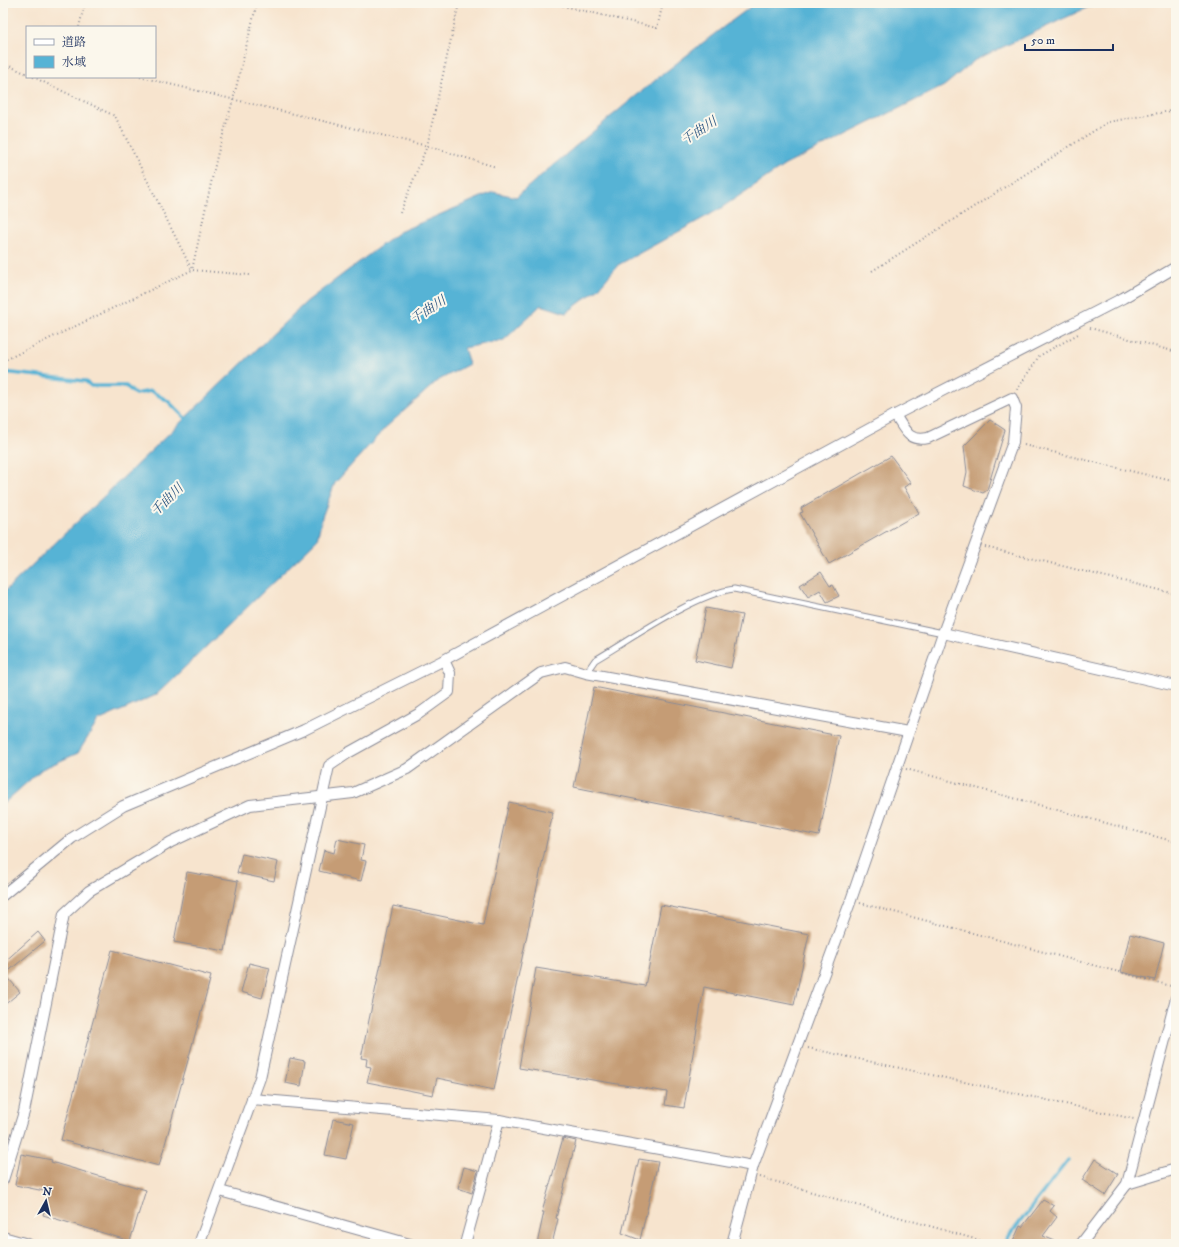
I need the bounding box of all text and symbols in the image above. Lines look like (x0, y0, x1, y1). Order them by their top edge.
legend (26, 26, 156, 78)
scale bar (1025, 26, 1113, 52)
text: 50 m (1031, 33, 1055, 48)
text: 道路 (62, 35, 86, 50)
text: 水域 (62, 55, 86, 70)
water label: 千曲川 (678, 113, 721, 148)
water label: 千曲川 (407, 292, 450, 327)
water label: 千曲川 (148, 479, 188, 519)
north arrow (26, 1181, 66, 1221)
text: N (42, 1185, 53, 1200)

